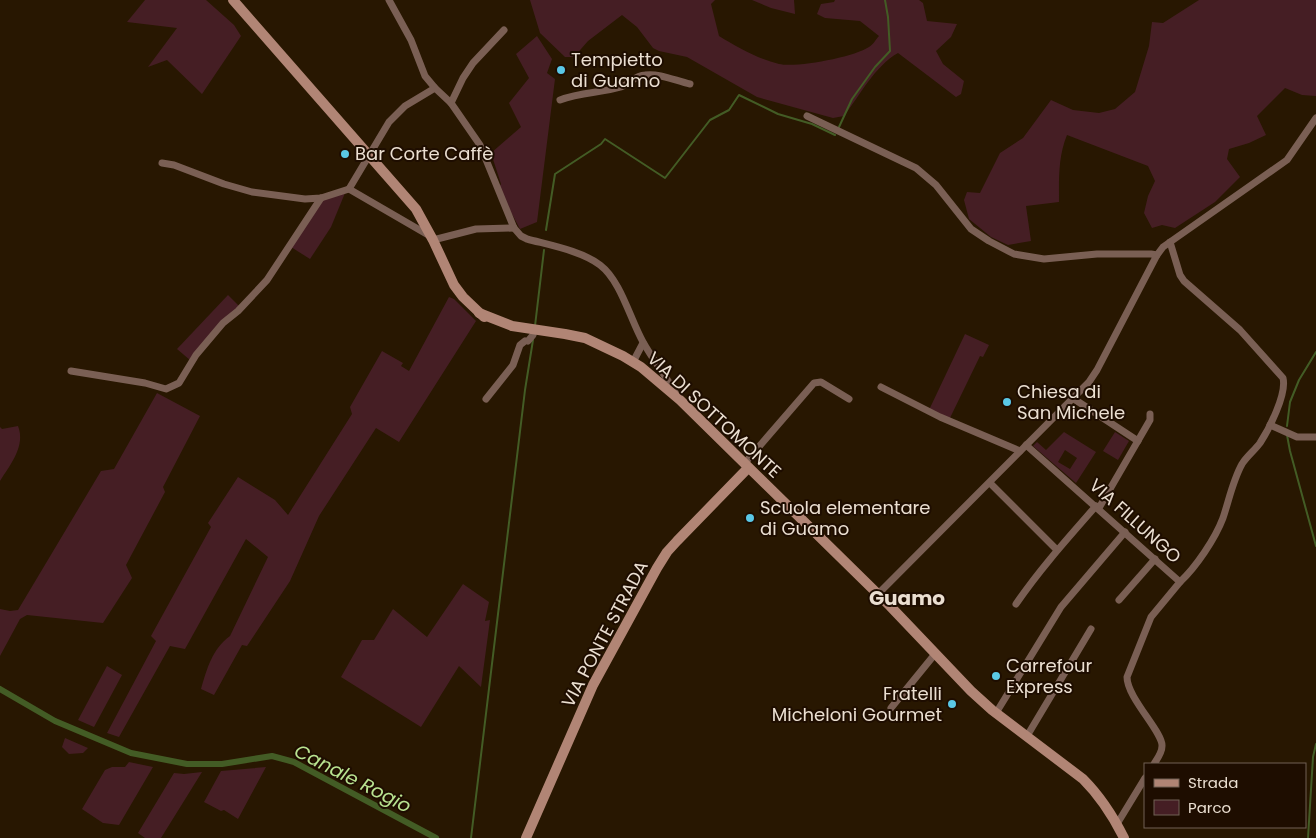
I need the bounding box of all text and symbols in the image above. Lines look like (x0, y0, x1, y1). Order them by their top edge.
place label: Tempietto di Guamo (571, 47, 663, 93)
marker: Tempietto di Guamo (555, 64, 567, 76)
place label: Bar Corte Caffè (355, 141, 493, 166)
marker: Bar Corte Caffè (339, 148, 351, 160)
street label: VIA DI SOTTOMONTE (642, 346, 787, 483)
place label: Chiesa di San Michele (1017, 379, 1125, 425)
marker: Chiesa di San Michele (1001, 396, 1013, 408)
street label: VIA FILLUNGO (1084, 473, 1187, 569)
place label: Scuola elementare di Guamo (760, 495, 931, 541)
marker: Scuola elementare di Guamo (744, 512, 756, 524)
street label: VIA PONTE STRADA (555, 556, 654, 711)
district label: Guamo (869, 584, 945, 612)
place label: Carrefour Express (1006, 653, 1093, 699)
marker: Carrefour Express (990, 670, 1002, 682)
place label: Fratelli Micheloni Gourmet (772, 681, 942, 727)
marker: Fratelli Micheloni Gourmet (946, 698, 958, 710)
water label: Canale Rogio (290, 737, 416, 820)
legend (1144, 763, 1306, 828)
text: Strada (1188, 772, 1238, 793)
text: Parco (1188, 797, 1231, 818)

